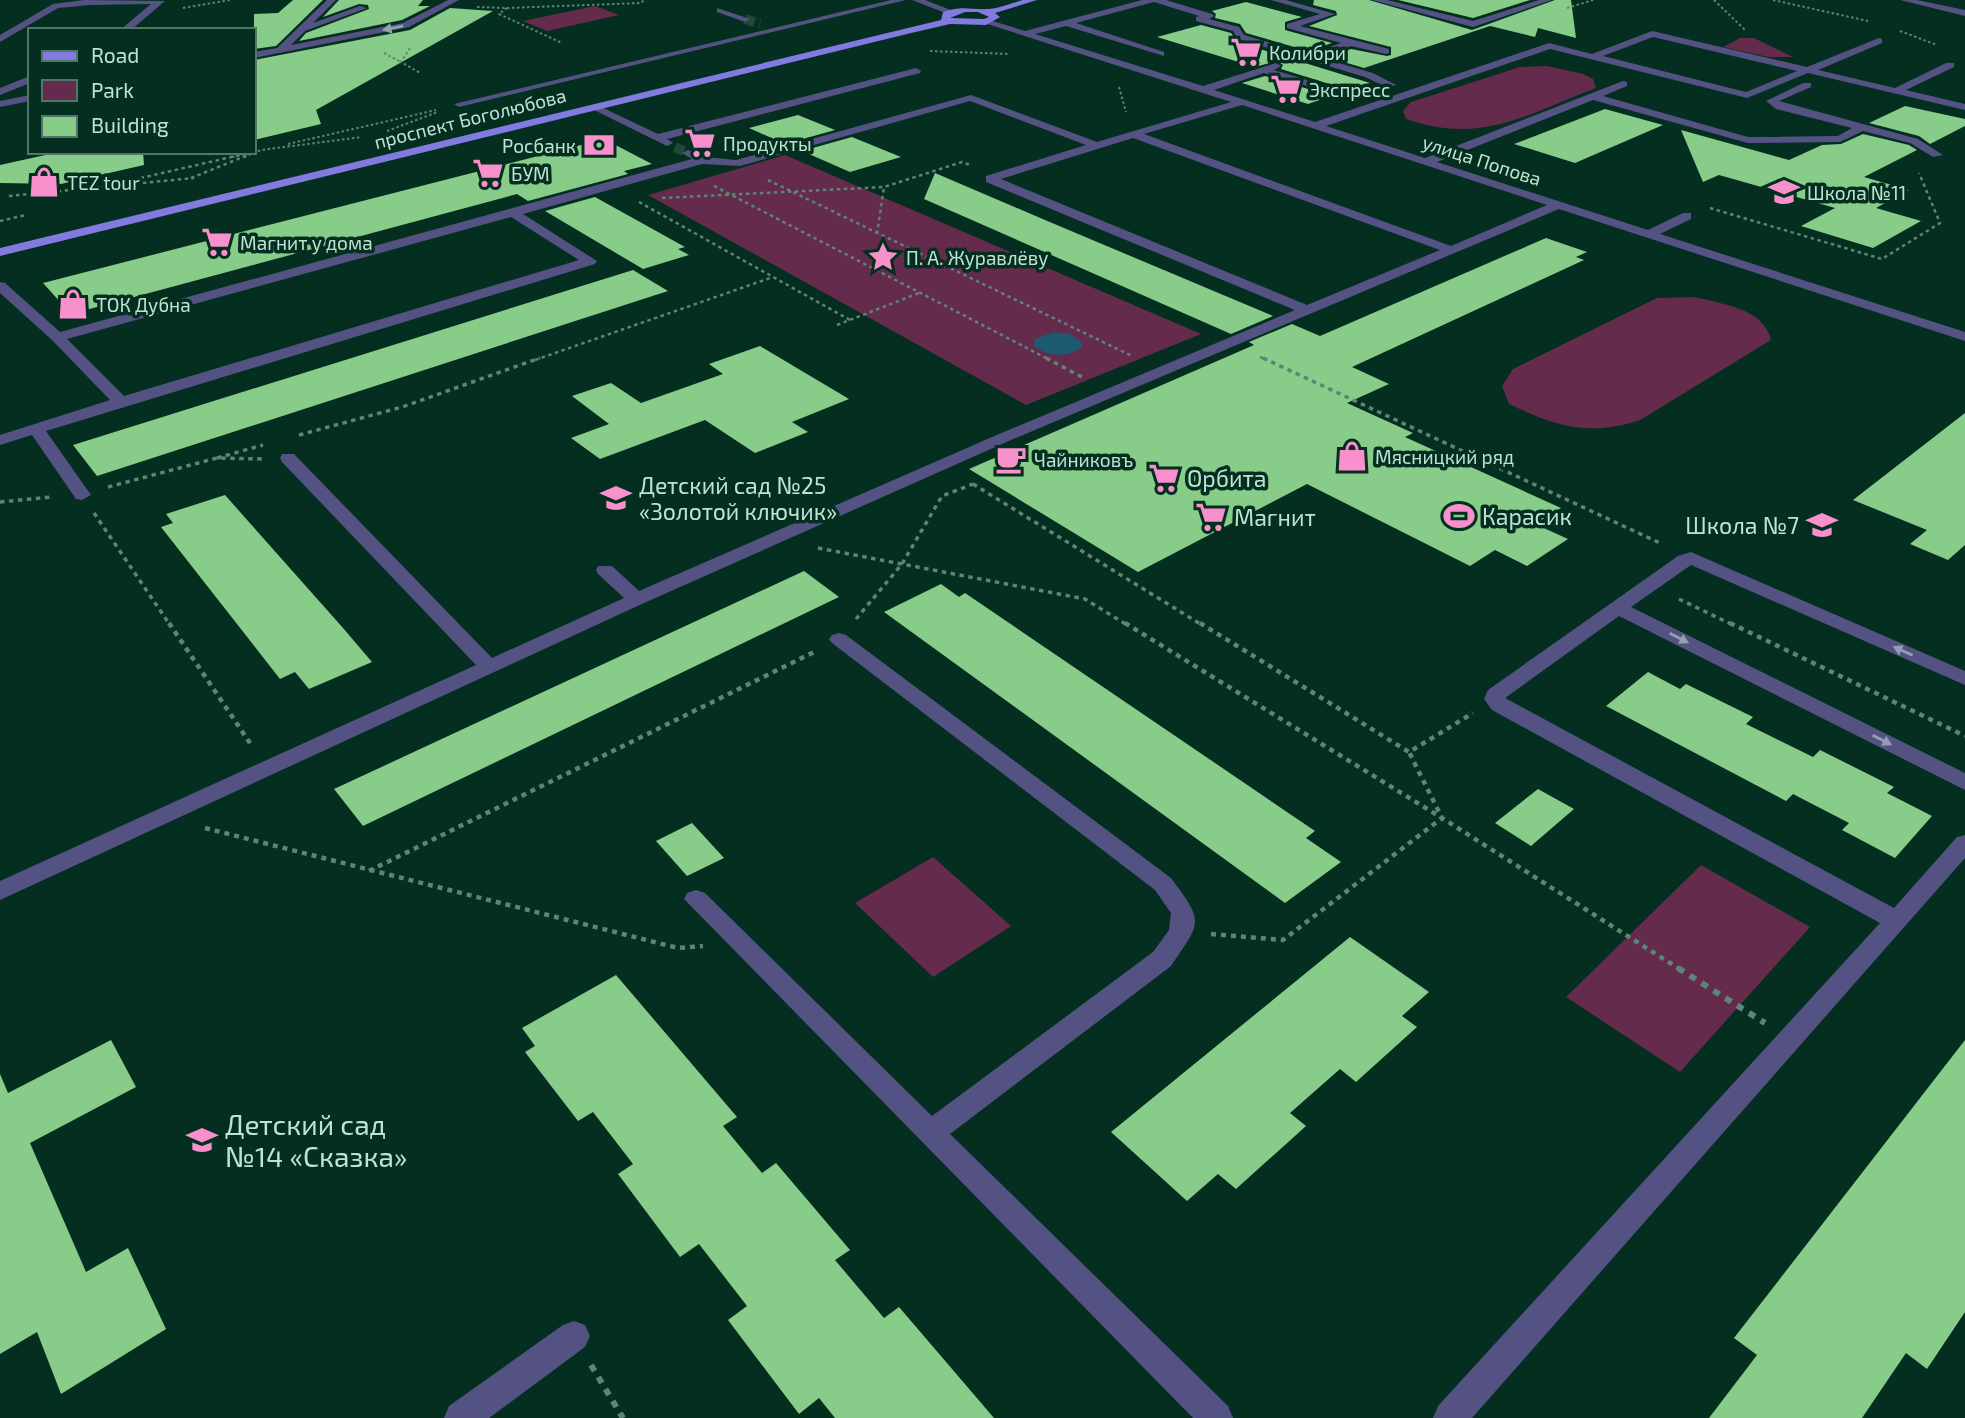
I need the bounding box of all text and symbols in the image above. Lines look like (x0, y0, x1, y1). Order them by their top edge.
one-way arrow (382, 22, 404, 33)
legend (28, 28, 256, 154)
supermarket icon: Колибри (1229, 35, 1263, 69)
place label: Колибри (1269, 41, 1346, 64)
text: Road (91, 42, 139, 67)
supermarket icon: Экспресс (1269, 72, 1303, 106)
text: Park (91, 77, 134, 102)
place label: Экспресс (1309, 78, 1390, 101)
street label: проспект Боголюбова (372, 83, 568, 153)
text: Building (91, 112, 169, 137)
supermarket icon: Продукты (683, 126, 717, 160)
bank icon: Росбанк (582, 128, 616, 162)
street label: улица Попова (1419, 130, 1544, 191)
place label: Продукты (723, 132, 812, 156)
place label: Росбанк (502, 134, 576, 157)
supermarket icon: БУМ (471, 156, 505, 190)
place label: БУМ (511, 162, 550, 185)
shop icon: TEZ tour (27, 165, 61, 199)
place label: TEZ tour (67, 171, 140, 194)
school or university icon: Школа №11 (1767, 175, 1801, 209)
place label: Школа №11 (1807, 181, 1906, 204)
supermarket icon: Магнит у дома (200, 225, 234, 259)
place label: Магнит у дома (240, 231, 373, 255)
place icon: П. А. Журавлёву (866, 240, 900, 274)
place label: П. А. Журавлёву (906, 246, 1048, 270)
shop icon: ТОК Дубна (56, 287, 90, 321)
place label: ТОК Дубна (96, 293, 191, 317)
shop icon: Мясницкий ряд (1335, 439, 1369, 473)
cafe icon: Чайниковъ (994, 442, 1028, 476)
place label: Мясницкий ряд (1375, 445, 1514, 468)
place label: Чайниковъ (1034, 448, 1133, 471)
supermarket icon: Орбита (1147, 461, 1181, 495)
place label: Орбита (1187, 464, 1266, 492)
place label: Детский сад №25 «Золотой ключик» (639, 471, 837, 525)
school or university icon: Детский сад №25 «Золотой ключик» (599, 481, 633, 515)
sports icon: Карасик (1442, 499, 1476, 533)
supermarket icon: Магнит (1194, 500, 1228, 534)
place label: Карасик (1482, 502, 1572, 530)
place label: Магнит (1234, 503, 1316, 531)
school or university icon: Школа №7 (1805, 508, 1839, 542)
place label: Школа №7 (1685, 511, 1799, 539)
one-way arrow (1669, 633, 1689, 644)
one-way arrow (1893, 645, 1913, 657)
one-way arrow (1872, 735, 1892, 746)
place label: Детский сад №14 «Сказка» (225, 1107, 407, 1173)
school or university icon: Детский сад №14 «Сказка» (185, 1123, 219, 1157)

